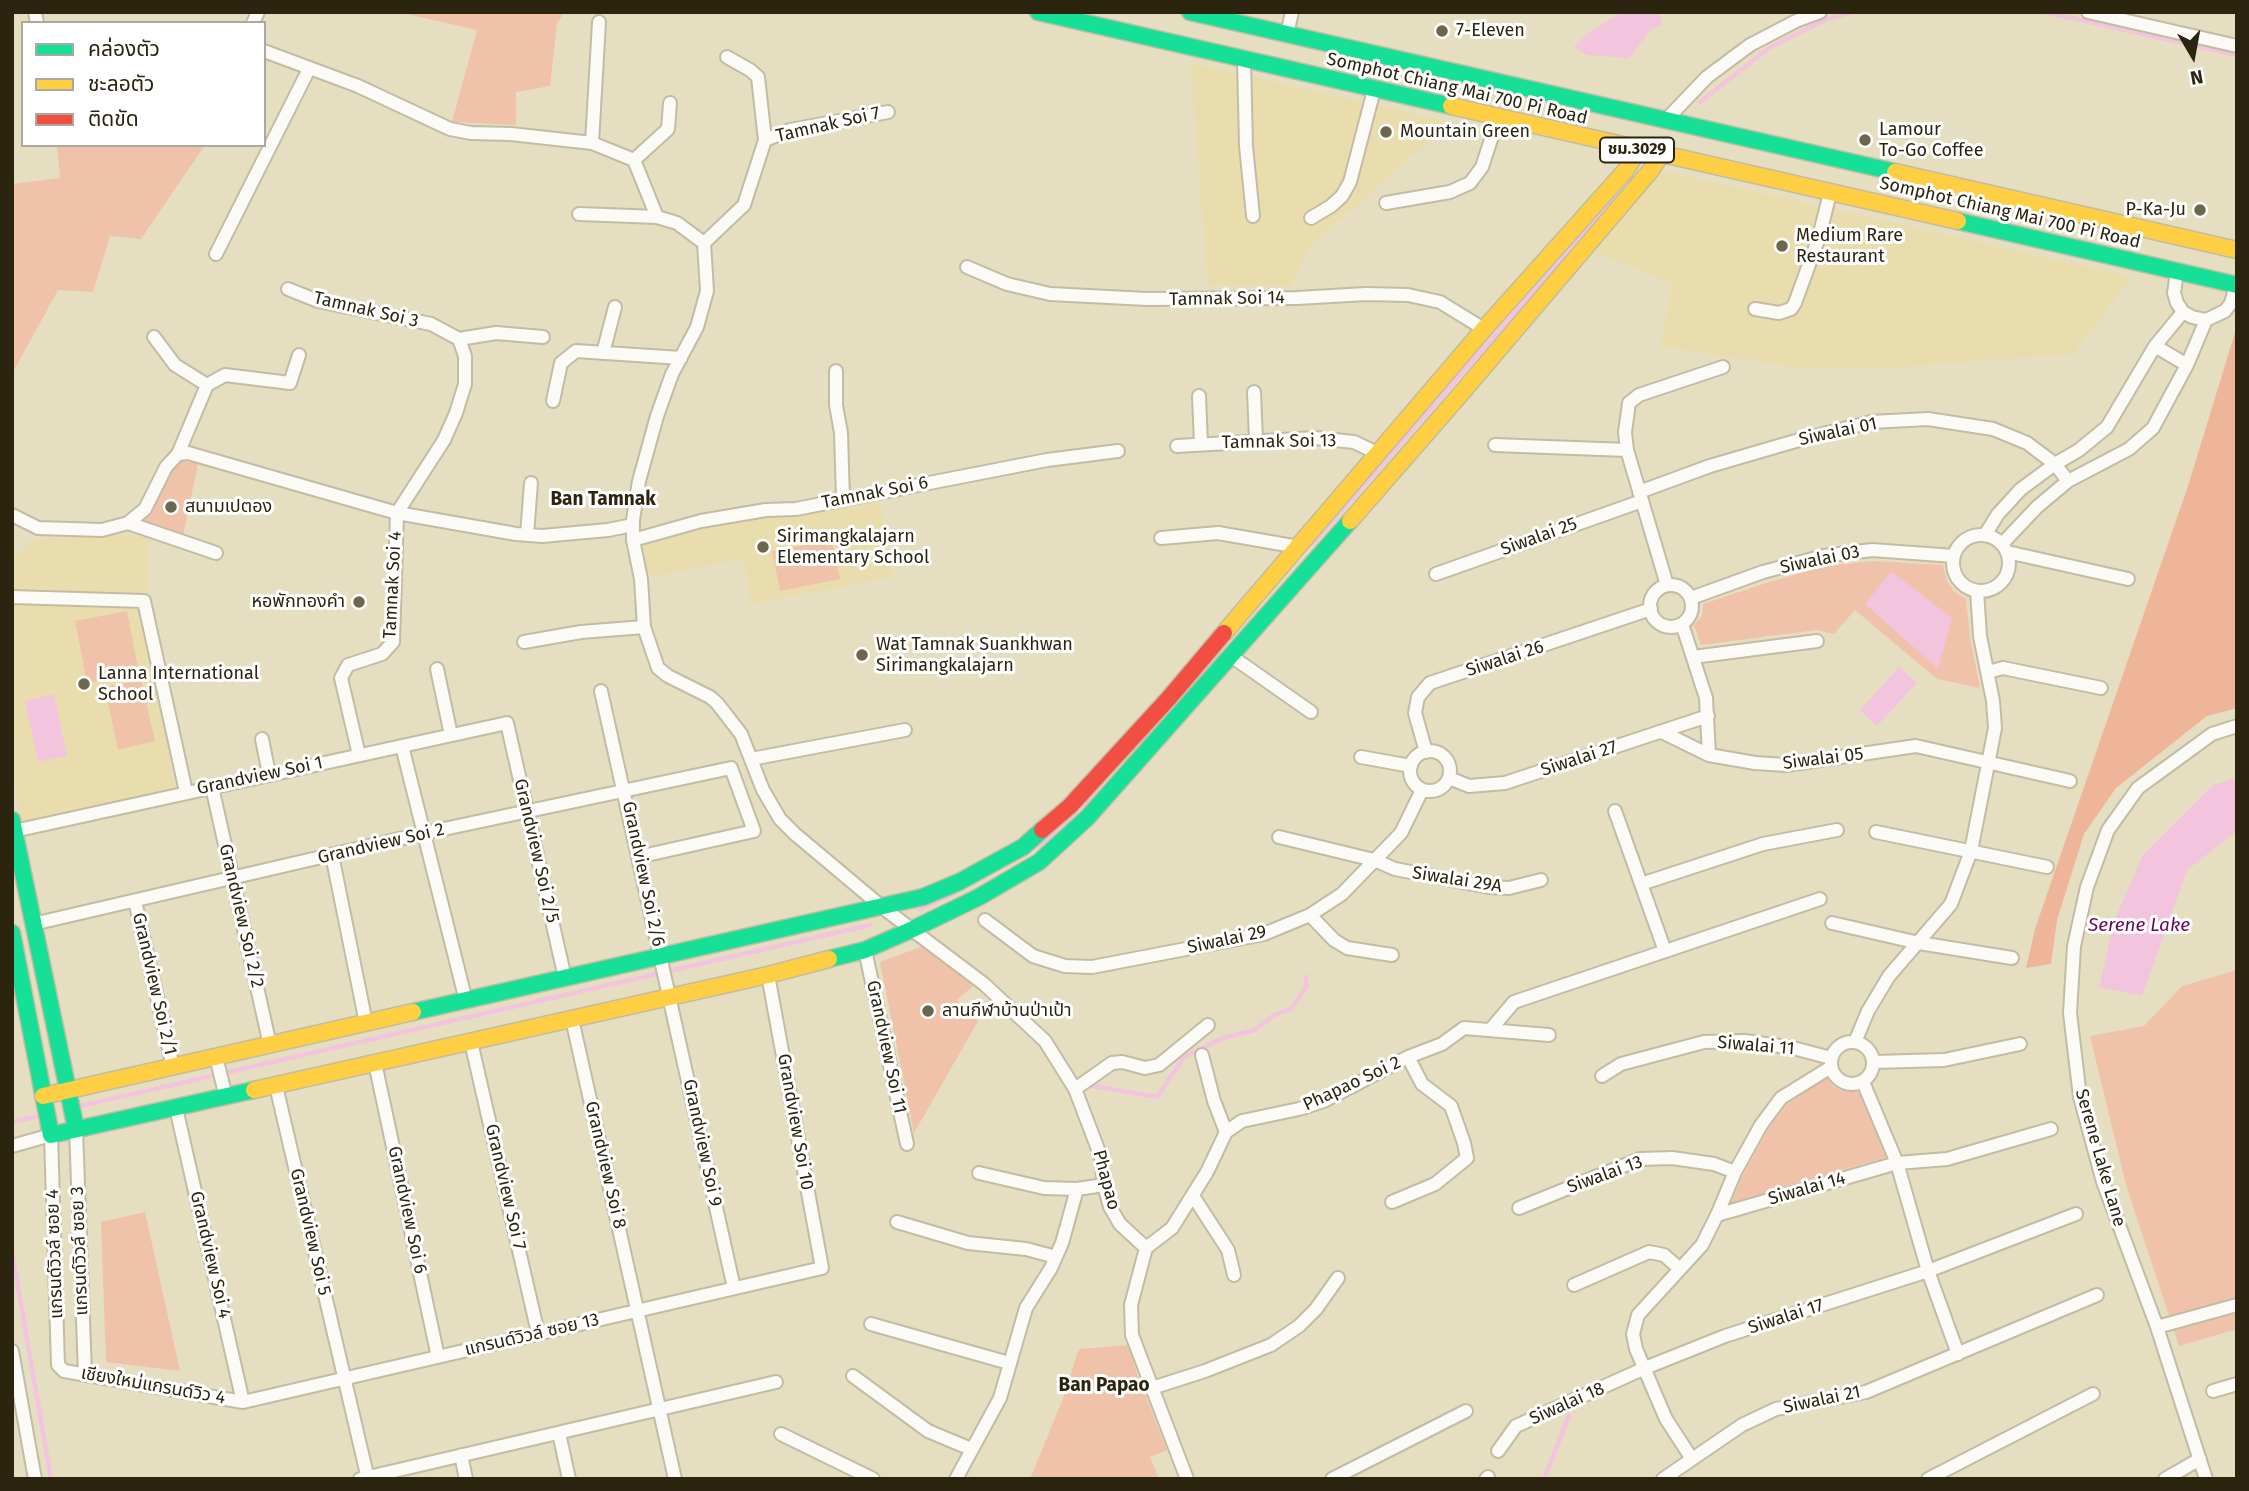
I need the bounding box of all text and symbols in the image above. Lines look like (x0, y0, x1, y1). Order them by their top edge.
place label: 7-Eleven (1456, 20, 1525, 42)
legend (21, 21, 266, 147)
north arrow (2158, 21, 2228, 91)
marker: 7-Eleven (1434, 23, 1450, 39)
text: คล่องตัว (88, 36, 160, 62)
street label: Somphot Chiang Mai 700 Pi Road (1325, 48, 1589, 130)
text: N (2189, 65, 2205, 90)
text: ชะลอตัว (88, 71, 154, 97)
street label: Tamnak Soi 7 (774, 103, 882, 147)
text: ติดขัด (88, 106, 139, 132)
place label: Lamour To-Go Coffee (1879, 119, 1983, 162)
place label: Mountain Green (1400, 121, 1530, 143)
marker: Mountain Green (1378, 124, 1394, 140)
marker: Lamour To-Go Coffee (1857, 132, 1873, 148)
road number: ชม.3029 (1600, 138, 1674, 162)
street label: Somphot Chiang Mai 700 Pi Road (1878, 172, 2142, 254)
place label: P-Ka-Ju (2125, 199, 2186, 221)
marker: P-Ka-Ju (2192, 202, 2208, 218)
place label: Medium Rare Restaurant (1796, 225, 1903, 268)
marker: Medium Rare Restaurant (1774, 238, 1790, 254)
street label: Tamnak Soi 3 (311, 287, 421, 333)
street label: Tamnak Soi 14 (1169, 287, 1285, 311)
street label: Siwalai 01 (1797, 413, 1879, 451)
street label: Tamnak Soi 13 (1221, 430, 1337, 454)
street label: Tamnak Soi 6 (820, 472, 930, 514)
district label: Ban Tamnak (550, 489, 656, 511)
place label: สนามเปตอง (185, 496, 272, 518)
marker: สนามเปตอง (163, 499, 179, 515)
street label: Siwalai 25 (1498, 513, 1580, 561)
place label: Sirimangkalajarn Elementary School (777, 526, 929, 568)
street label: Tamnak Soi 4 (379, 531, 407, 639)
marker: Sirimangkalajarn Elementary School (755, 539, 771, 555)
street label: Siwalai 03 (1778, 541, 1862, 579)
place label: หอพักทองคำ (251, 591, 345, 613)
marker: หอพักทองคำ (351, 594, 367, 610)
place label: Wat Tamnak Suankhwan Sirimangkalajarn (876, 634, 1073, 676)
street label: Siwalai 26 (1463, 636, 1547, 682)
marker: Wat Tamnak Suankhwan Sirimangkalajarn (854, 647, 870, 663)
place label: Lanna International School (98, 663, 259, 706)
marker: Lanna International School (76, 676, 92, 692)
street label: Siwalai 27 (1538, 737, 1620, 781)
street label: Siwalai 05 (1781, 743, 1865, 775)
street label: Grandview Soi 1 (195, 752, 325, 800)
street label: Grandview Soi 2/5 (509, 777, 563, 925)
street label: Grandview Soi 2/6 (617, 800, 669, 948)
street label: Grandview Soi 2 (316, 819, 446, 869)
street label: Grandview Soi 2/2 (214, 842, 268, 990)
street label: Siwalai 29A (1411, 862, 1503, 898)
street label: Grandview Soi 2/1 (127, 911, 181, 1057)
water label: Serene Lake (2088, 915, 2190, 937)
street label: Siwalai 29 (1186, 921, 1268, 959)
street label: Grandview Soi 11 (861, 978, 911, 1116)
place label: ลานกีฬาบ้านป่าเป้า (942, 1000, 1071, 1022)
marker: ลานกีฬาบ้านป่าเป้า (920, 1003, 936, 1019)
street label: Siwalai 11 (1717, 1032, 1795, 1060)
street label: Grandview Soi 10 (772, 1052, 818, 1192)
street label: Phapao Soi 2 (1300, 1052, 1404, 1116)
street label: Grandview Soi 9 (678, 1077, 726, 1209)
street label: Serene Lake Lane (2070, 1087, 2130, 1229)
street label: Grandview Soi 8 (580, 1099, 630, 1231)
street label: Grandview Soi 7 (480, 1122, 530, 1252)
street label: Grandview Soi 6 (383, 1144, 431, 1276)
street label: Phapao (1088, 1148, 1124, 1212)
street label: Siwalai 13 (1564, 1151, 1646, 1199)
street label: Grandview Soi 5 (285, 1167, 335, 1297)
street label: Siwalai 14 (1766, 1168, 1848, 1210)
street label: แกรนด์วิวล์ ซอย 3 (67, 1186, 93, 1316)
street label: แกรนด์วิวล์ ซอย 4 (42, 1189, 68, 1319)
street label: Grandview Soi 4 (185, 1189, 235, 1321)
street label: Siwalai 17 (1746, 1295, 1826, 1339)
street label: แกรนด์วิวล์ ซอย 13 (463, 1309, 601, 1361)
street label: เชียงใหม่แกรนด์วิว 4 (79, 1363, 227, 1409)
district label: Ban Papao (1058, 1375, 1150, 1397)
street label: Siwalai 18 (1526, 1378, 1608, 1430)
street label: Siwalai 21 (1781, 1381, 1863, 1419)

